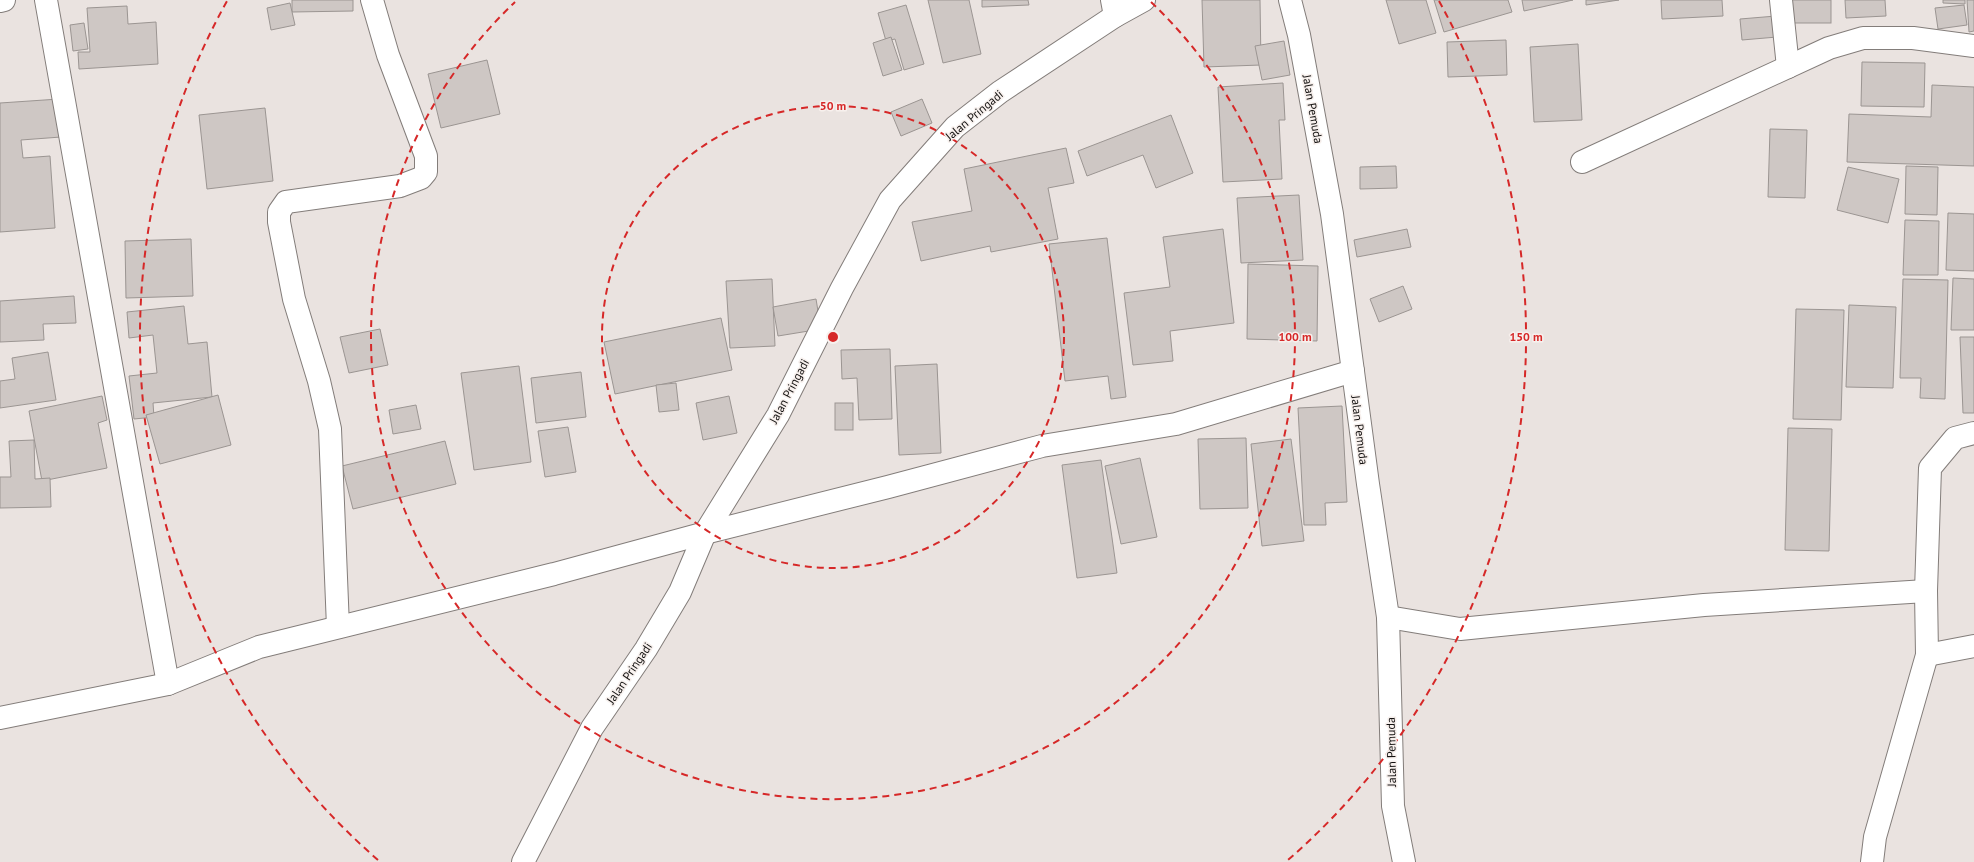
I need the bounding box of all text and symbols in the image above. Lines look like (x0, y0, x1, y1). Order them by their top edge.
street label: Jalan Pemuda (1299, 72, 1326, 145)
street label: Jalan Pringadi (941, 86, 1006, 144)
text: 50 m (820, 98, 846, 113)
text: 100 m (1278, 329, 1312, 344)
text: 150 m (1509, 329, 1543, 344)
centre of rings (826, 330, 840, 344)
street label: Jalan Pringadi (765, 356, 812, 427)
street label: Jalan Pemuda (1348, 394, 1372, 466)
street label: Jalan Pringadi (602, 639, 655, 707)
street label: Jalan Pemuda (1383, 717, 1399, 788)

